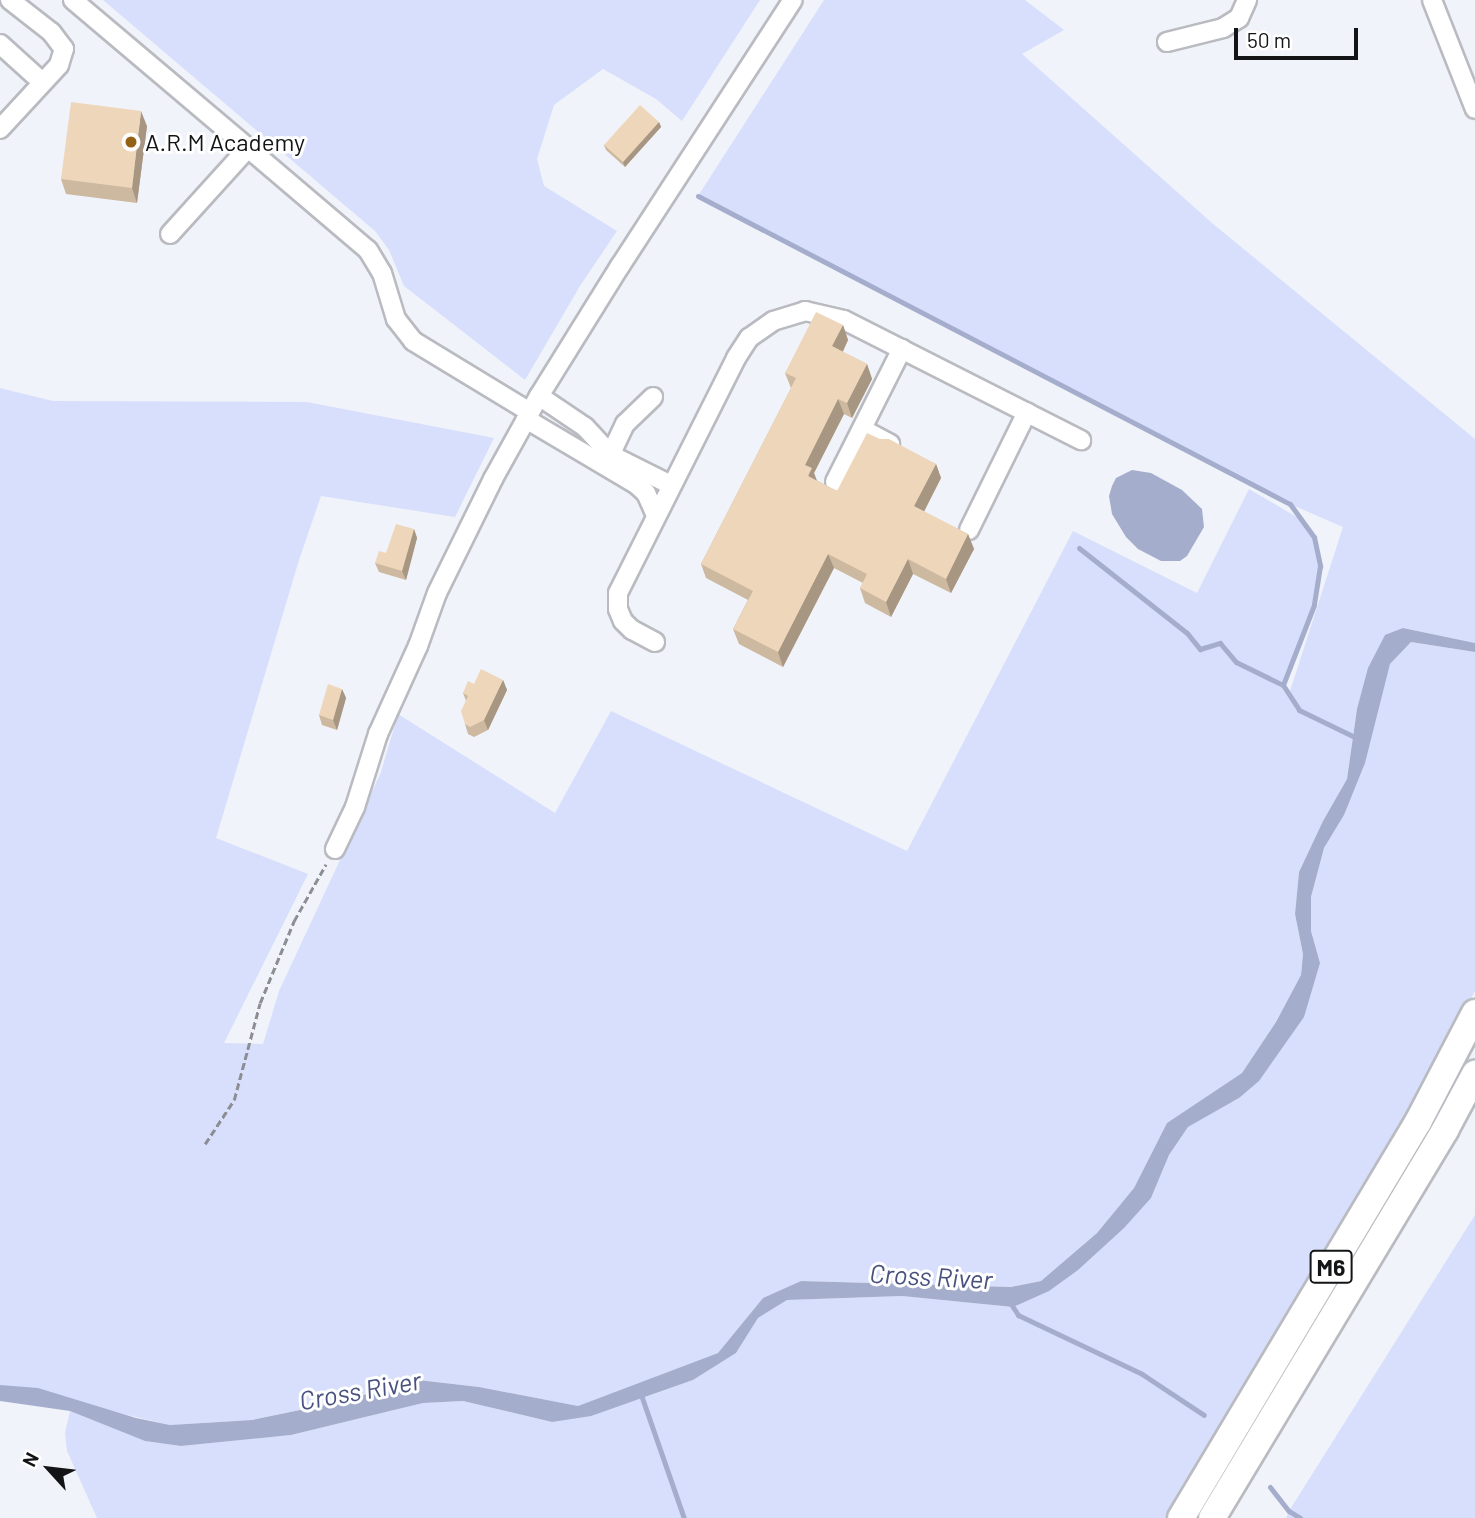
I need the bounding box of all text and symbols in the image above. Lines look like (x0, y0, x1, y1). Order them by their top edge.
scale bar (1237, 14, 1361, 58)
text: 50 m (1247, 27, 1291, 52)
place label: A.R.M Academy (145, 128, 305, 156)
marker: A.R.M Academy (123, 134, 139, 150)
road number: M6 (1308, 1248, 1354, 1286)
water label: Cross River (869, 1257, 993, 1295)
water label: Cross River (297, 1364, 423, 1416)
north arrow (14, 1434, 84, 1504)
text: N (17, 1448, 43, 1470)

